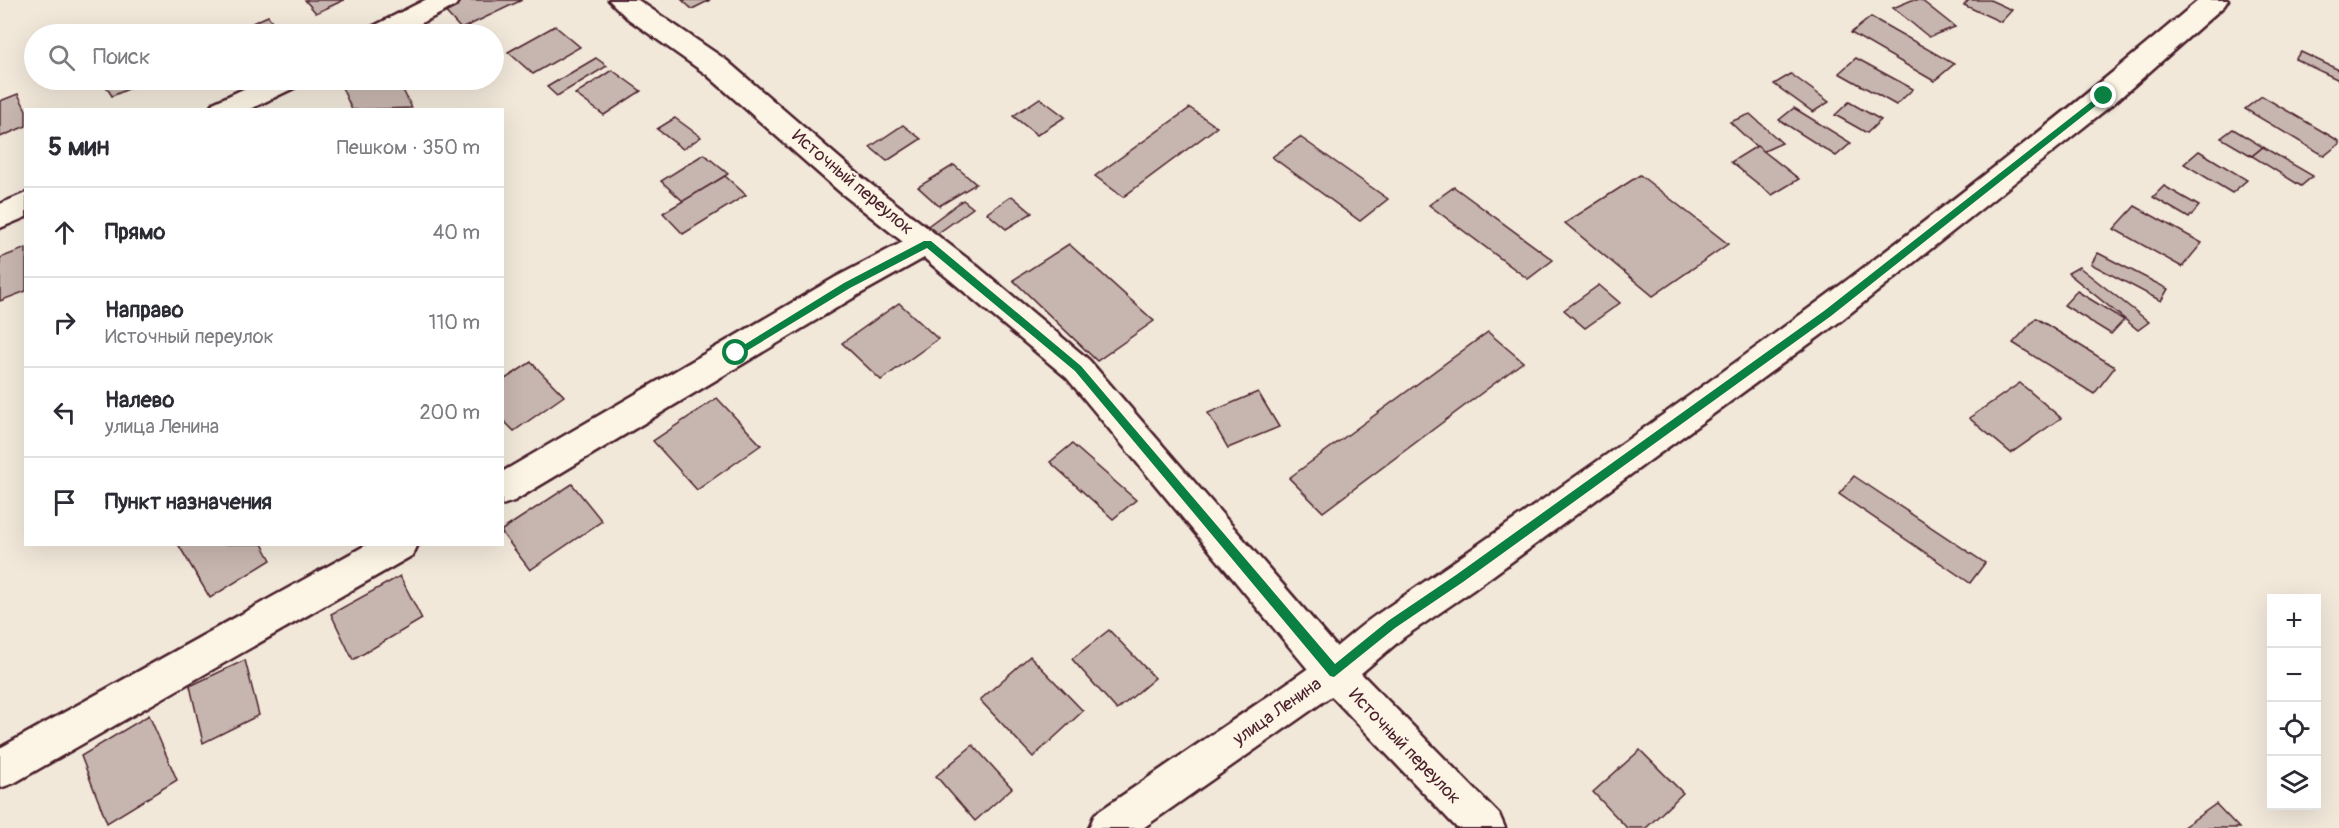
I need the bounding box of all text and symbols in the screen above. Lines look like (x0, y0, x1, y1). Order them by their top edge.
search box (24, 24, 504, 90)
icon: search (45, 41, 78, 74)
text: Поиск (93, 43, 150, 71)
route end (2090, 82, 2116, 108)
street label: Источный переулок (787, 125, 918, 240)
text: 5 мин (48, 131, 109, 163)
text: Пешком · 350 m (337, 135, 480, 160)
icon: ahead (48, 216, 81, 249)
text: Прямо (105, 218, 165, 246)
text: 40 m (433, 220, 480, 245)
text: Направо (105, 296, 184, 324)
icon: right (48, 306, 81, 339)
text: 110 m (429, 310, 480, 335)
text: Источный переулок (105, 324, 274, 349)
route start (722, 339, 748, 365)
text: Налево (105, 386, 174, 414)
icon: left (48, 396, 81, 429)
text: 200 m (419, 400, 480, 425)
text: улица Ленина (105, 414, 219, 439)
icon: arrive (48, 486, 81, 519)
text: Пункт назначения (105, 488, 272, 516)
map controls (2267, 594, 2321, 810)
button: + (2267, 594, 2321, 648)
button: − (2267, 648, 2321, 702)
street label: улица Ленина (1228, 673, 1326, 751)
street label: Источный переулок (1344, 684, 1466, 809)
button: locate (2267, 702, 2321, 756)
button: layers (2267, 756, 2321, 810)

